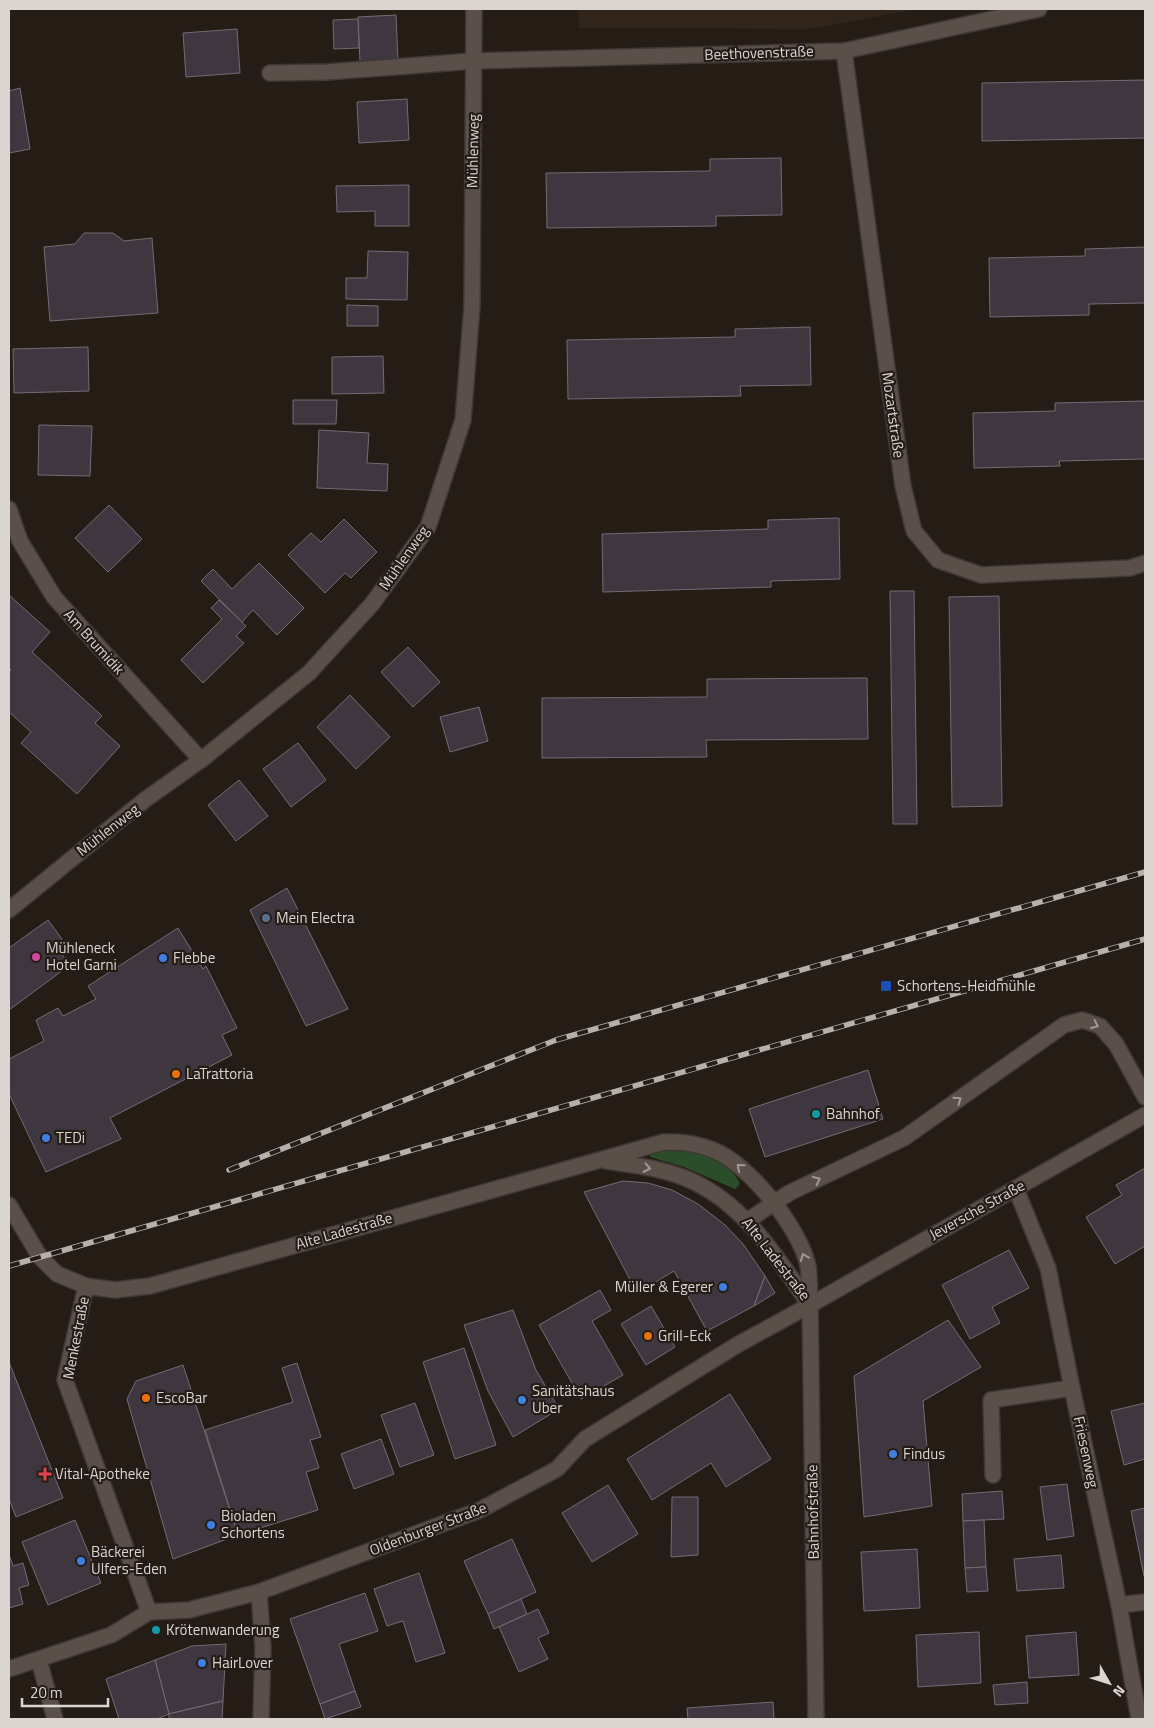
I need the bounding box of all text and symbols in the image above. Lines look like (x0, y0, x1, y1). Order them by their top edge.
street label: Beethovenstraße (704, 39, 814, 66)
street label: Mühlenweg (460, 113, 485, 188)
street label: Mozartstraße (876, 371, 911, 459)
street label: Mühlenweg (373, 520, 434, 595)
street label: Am Brumidik (59, 604, 130, 680)
street label: Mühlenweg (71, 797, 144, 862)
place label: Mein Electra (276, 906, 355, 929)
marker: Mein Electra (260, 912, 272, 924)
place label: Mühleneck Hotel Garni (46, 936, 117, 976)
place label: Flebbe (173, 946, 215, 969)
marker: Mühleneck Hotel Garni (30, 951, 42, 963)
marker: Flebbe (157, 952, 169, 964)
place label: Schortens-Heidmühle (897, 974, 1036, 997)
marker: Schortens-Heidmühle (879, 979, 893, 993)
one-way arrow (1089, 1019, 1098, 1029)
place label: LaTrattoria (186, 1062, 254, 1085)
marker: LaTrattoria (170, 1068, 182, 1080)
one-way arrow (952, 1097, 962, 1106)
place label: Bahnhof (826, 1102, 880, 1125)
marker: Bahnhof (810, 1108, 822, 1120)
place label: TEDi (56, 1126, 85, 1149)
marker: TEDi (40, 1132, 52, 1144)
one-way arrow (642, 1162, 651, 1173)
one-way arrow (736, 1164, 745, 1173)
street label: Jeversche Straße (925, 1174, 1029, 1245)
one-way arrow (812, 1176, 821, 1186)
street label: Alte Ladestraße (293, 1206, 395, 1255)
street label: Alte Ladestraße (737, 1212, 816, 1305)
one-way arrow (800, 1253, 810, 1262)
place label: Müller & Egerer (615, 1275, 713, 1298)
marker: Müller & Egerer (717, 1281, 729, 1293)
street label: Menkestraße (56, 1295, 95, 1381)
place label: Grill-Eck (658, 1324, 711, 1347)
marker: Grill-Eck (642, 1330, 654, 1342)
place label: Sanitätshaus Uber (532, 1379, 615, 1419)
place label: EscoBar (156, 1386, 208, 1409)
marker: EscoBar (140, 1392, 152, 1404)
marker: Sanitätshaus Uber (516, 1394, 528, 1406)
street label: Friesenweg (1068, 1414, 1105, 1490)
place label: Findus (903, 1442, 945, 1465)
marker: Findus (887, 1448, 899, 1460)
place label: Vital-Apotheke (55, 1462, 150, 1485)
street label: Bahnhofstraße (800, 1464, 825, 1560)
marker: Vital-Apotheke (39, 1468, 51, 1480)
street label: Oldenburger Straße (366, 1496, 490, 1561)
place label: Bioladen Schortens (221, 1504, 285, 1544)
marker: Bioladen Schortens (205, 1519, 217, 1531)
place label: Bäckerei Ulfers-Eden (91, 1540, 167, 1580)
marker: Bäckerei Ulfers-Eden (75, 1555, 87, 1567)
place label: Krötenwanderung (166, 1618, 280, 1641)
marker: Krötenwanderung (150, 1624, 162, 1636)
place label: HairLover (212, 1651, 273, 1674)
marker: HairLover (196, 1657, 208, 1669)
north arrow (1084, 1658, 1134, 1708)
scale bar (22, 1676, 109, 1708)
text: 20 m (30, 1681, 63, 1704)
text: N (1108, 1681, 1131, 1702)

